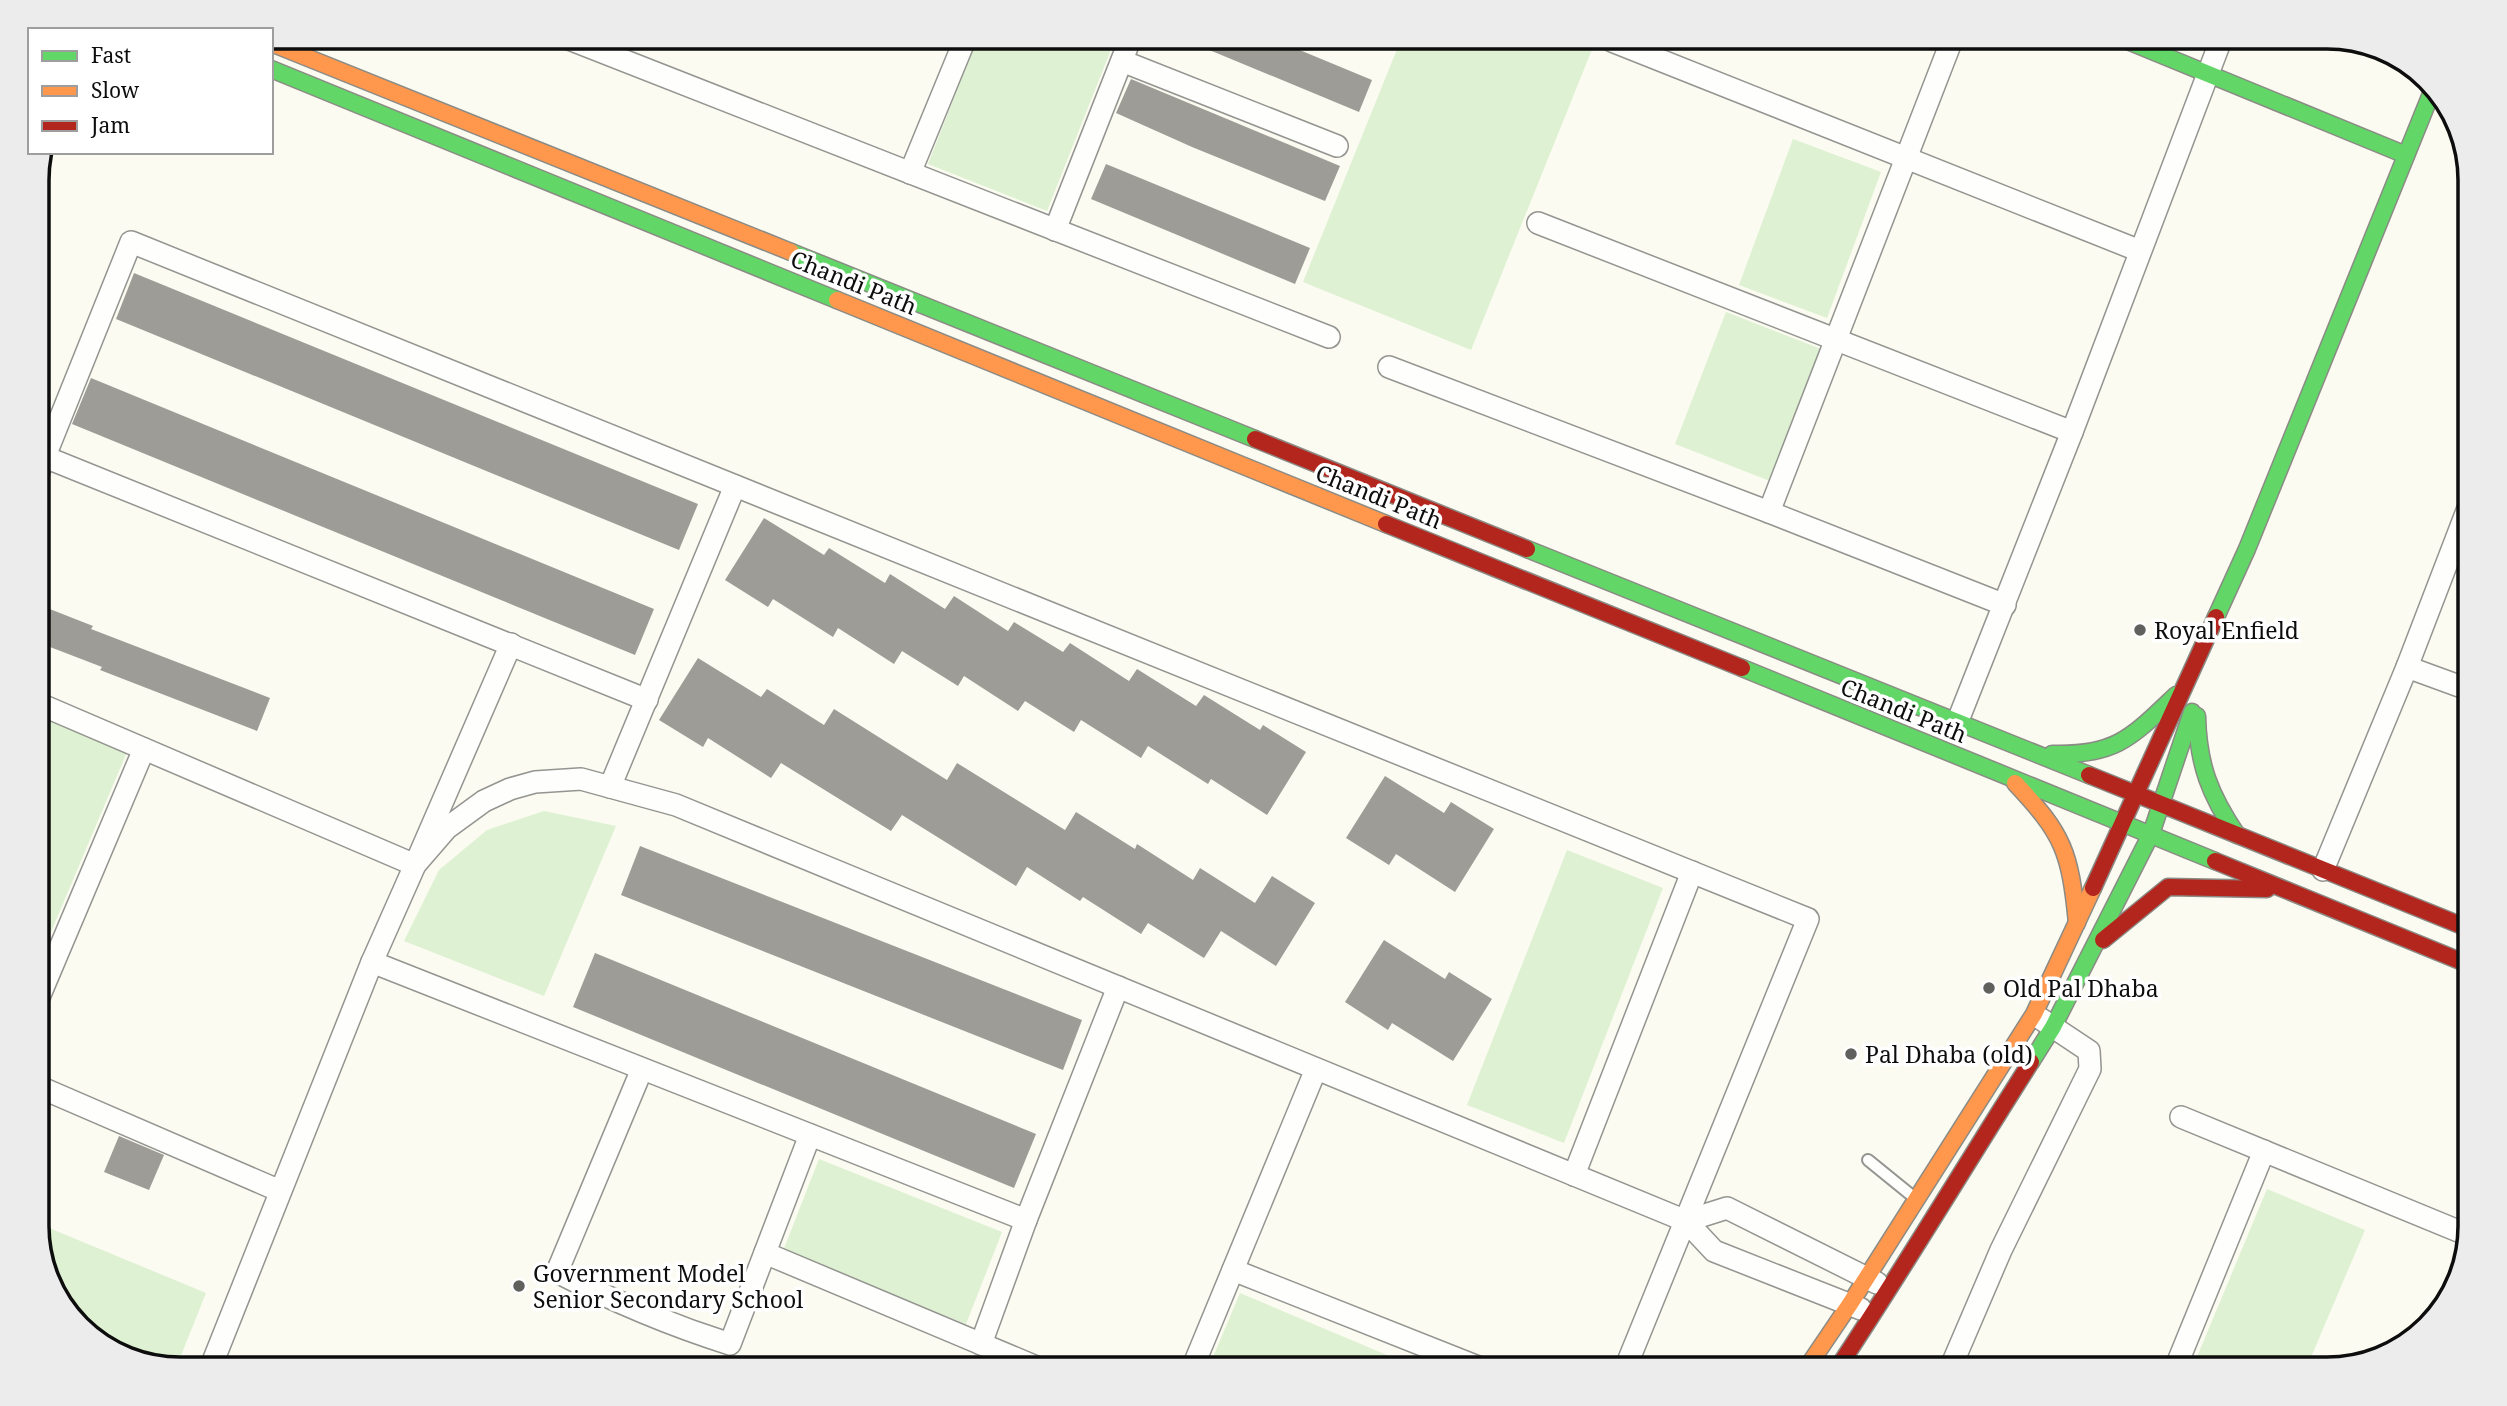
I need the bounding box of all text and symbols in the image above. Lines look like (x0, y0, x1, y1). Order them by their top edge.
legend (28, 28, 273, 154)
text: Fast (91, 41, 131, 69)
text: Slow (91, 76, 140, 104)
text: Jam (90, 111, 130, 139)
street label: Chandi Path (786, 242, 922, 322)
street label: Chandi Path (1311, 456, 1447, 536)
place label: Royal Enfield (2154, 614, 2299, 646)
marker: Royal Enfield (2132, 622, 2148, 638)
street label: Chandi Path (1836, 670, 1972, 750)
place label: Old Pal Dhaba (2003, 972, 2159, 1004)
marker: Old Pal Dhaba (1981, 980, 1997, 996)
place label: Pal Dhaba (old) (1865, 1038, 2033, 1070)
marker: Pal Dhaba (old) (1843, 1046, 1859, 1062)
place label: Government Model Senior Secondary School (533, 1257, 803, 1315)
marker: Government Model Senior Secondary School (511, 1278, 527, 1294)

